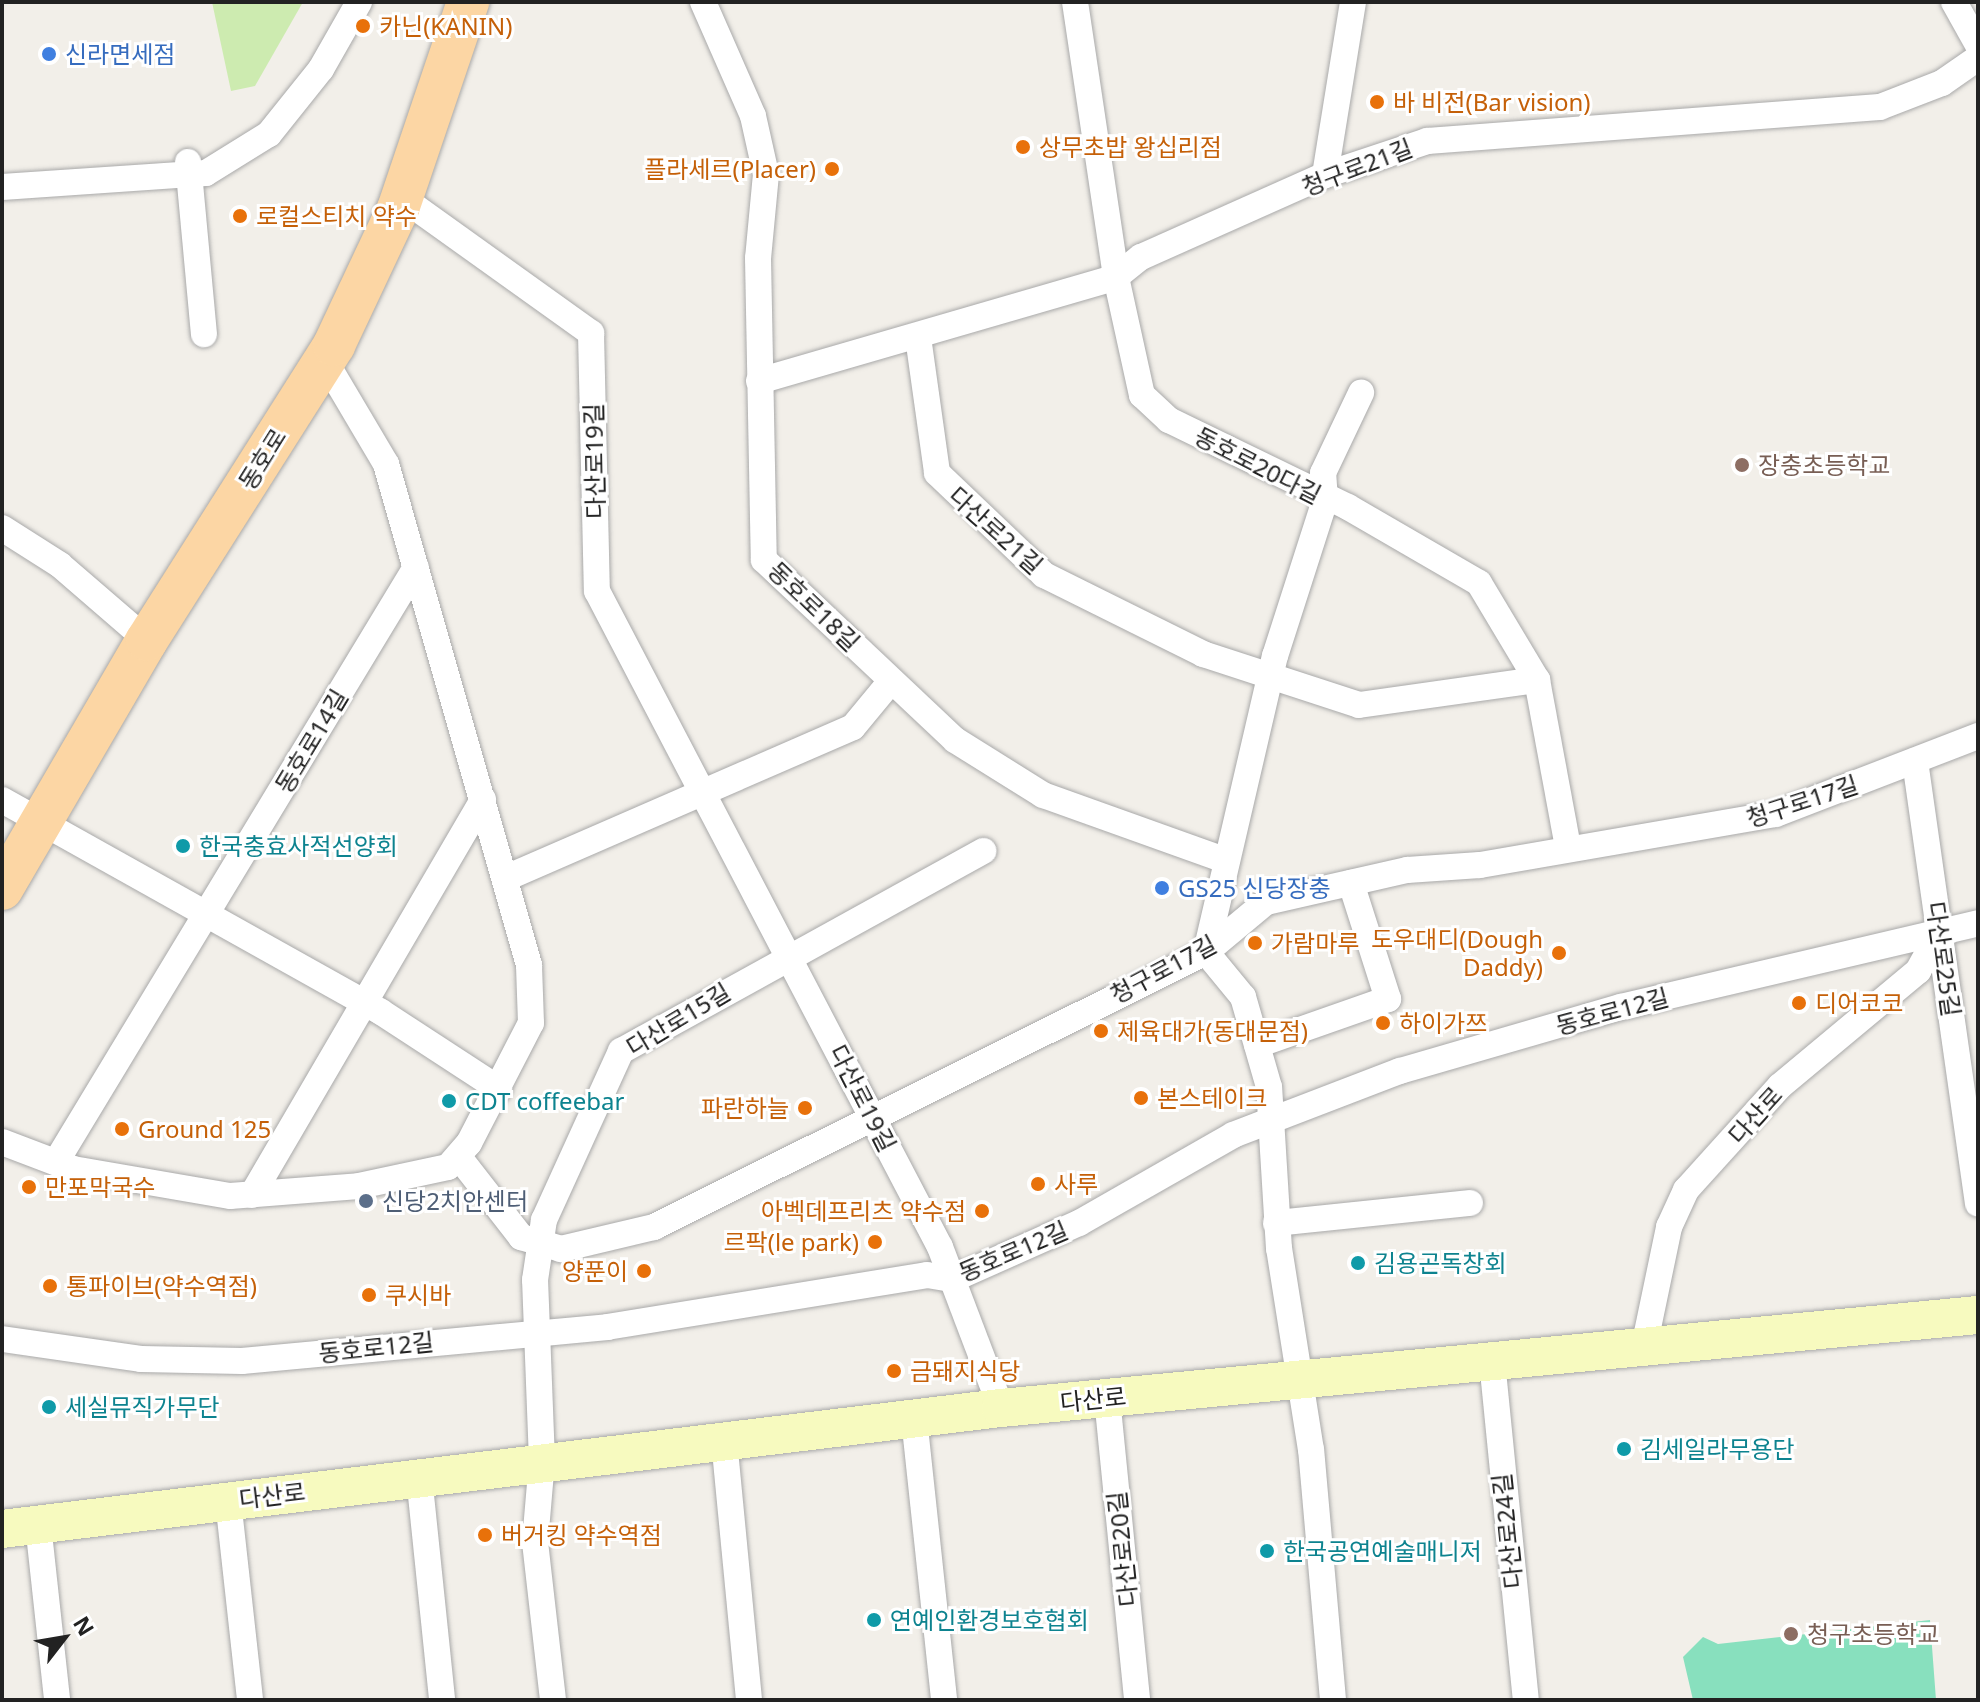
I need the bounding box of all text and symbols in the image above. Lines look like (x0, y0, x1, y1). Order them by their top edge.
place label: 카닌(KANIN) (379, 12, 512, 40)
marker: 카닌(KANIN) (354, 17, 372, 35)
place label: 신라면세점 (65, 40, 175, 68)
marker: 신라면세점 (40, 45, 58, 63)
place label: 바 비전(Bar vision) (1393, 88, 1591, 116)
marker: 바 비전(Bar vision) (1368, 93, 1386, 111)
place label: 상무초밥 왕십리점 (1039, 133, 1222, 161)
street label: 청구로21길 (1298, 133, 1416, 201)
marker: 상무초밥 왕십리점 (1014, 138, 1032, 156)
place label: 플라세르(Placer) (644, 155, 816, 183)
marker: 플라세르(Placer) (823, 160, 841, 178)
place label: 로컬스티치 약수 (256, 202, 417, 230)
marker: 로컬스티치 약수 (231, 207, 249, 225)
street label: 다산로19길 (579, 403, 609, 519)
street label: 동호로20다길 (1190, 421, 1326, 509)
street label: 동호로 (232, 423, 292, 495)
place label: 장충초등학교 (1758, 451, 1890, 479)
marker: 장충초등학교 (1733, 456, 1751, 474)
street label: 다산로21길 (943, 481, 1049, 579)
street label: 동호로18길 (762, 555, 866, 657)
street label: 동호로14길 (269, 684, 353, 798)
street label: 청구로17길 (1742, 769, 1862, 833)
place label: 한국충효사적선양회 (199, 832, 398, 860)
marker: 한국충효사적선양회 (174, 837, 192, 855)
place label: GS25 신당장충 (1178, 874, 1331, 902)
marker: GS25 신당장충 (1153, 879, 1171, 897)
street label: 다산로25길 (1922, 900, 1966, 1018)
place label: 도우대디(Dough Daddy) (1371, 925, 1543, 981)
street label: 청구로17길 (1105, 929, 1221, 1009)
place label: 가람마루 (1271, 929, 1359, 957)
marker: 가람마루 (1246, 934, 1264, 952)
marker: 도우대디(Dough Daddy) (1550, 944, 1568, 962)
street label: 다산로15길 (621, 977, 735, 1061)
street label: 동호로12길 (1552, 982, 1672, 1040)
place label: 디어코코 (1815, 989, 1903, 1017)
marker: 디어코코 (1790, 994, 1808, 1012)
place label: 하이가쯔 (1399, 1009, 1487, 1037)
marker: 하이가쯔 (1374, 1014, 1392, 1032)
place label: 제육대가(동대문점) (1117, 1017, 1308, 1045)
marker: 제육대가(동대문점) (1092, 1022, 1110, 1040)
street label: 다산로19길 (824, 1040, 902, 1156)
street label: 다산로 (1722, 1081, 1788, 1149)
place label: 본스테이크 (1157, 1084, 1267, 1112)
place label: CDT coffeebar (465, 1087, 624, 1115)
marker: 본스테이크 (1132, 1089, 1150, 1107)
marker: CDT coffeebar (440, 1092, 458, 1110)
place label: 파란하늘 (701, 1094, 789, 1122)
marker: 파란하늘 (796, 1099, 814, 1117)
place label: Ground 125 (138, 1115, 271, 1143)
marker: Ground 125 (113, 1120, 131, 1138)
place label: 사루 (1054, 1170, 1098, 1198)
place label: 만포막국수 (45, 1173, 155, 1201)
marker: 사루 (1029, 1175, 1047, 1193)
marker: 만포막국수 (20, 1178, 38, 1196)
place label: 신당2치안센터 (382, 1187, 528, 1215)
marker: 신당2치안센터 (357, 1192, 375, 1210)
place label: 아벡데프리츠 약수점 (761, 1197, 966, 1225)
marker: 아벡데프리츠 약수점 (973, 1202, 991, 1220)
street label: 동호로12길 (954, 1215, 1072, 1287)
place label: 르팍(le park) (724, 1228, 859, 1256)
marker: 르팍(le park) (866, 1233, 884, 1251)
place label: 김용곤독창회 (1374, 1249, 1506, 1277)
marker: 김용곤독창회 (1349, 1254, 1367, 1272)
place label: 양푼이 (562, 1257, 628, 1285)
marker: 양푼이 (635, 1262, 653, 1280)
place label: 통파이브(약수역점) (66, 1272, 257, 1300)
marker: 통파이브(약수역점) (41, 1277, 59, 1295)
place label: 쿠시바 (385, 1281, 451, 1309)
marker: 쿠시바 (360, 1286, 378, 1304)
street label: 동호로12길 (317, 1327, 435, 1367)
place label: 금돼지식당 (910, 1357, 1020, 1385)
marker: 금돼지식당 (885, 1362, 903, 1380)
street label: 다산로 (1059, 1381, 1127, 1417)
place label: 세실뮤직가무단 (65, 1393, 220, 1421)
marker: 세실뮤직가무단 (40, 1398, 58, 1416)
place label: 김세일라무용단 (1640, 1435, 1795, 1463)
marker: 김세일라무용단 (1615, 1440, 1633, 1458)
street label: 다산로24길 (1487, 1472, 1527, 1590)
street label: 다산로 (237, 1477, 307, 1513)
street label: 다산로20길 (1102, 1490, 1142, 1608)
place label: 버거킹 약수역점 (501, 1521, 662, 1549)
marker: 버거킹 약수역점 (476, 1526, 494, 1544)
place label: 한국공연예술매니저 (1283, 1537, 1482, 1565)
marker: 한국공연예술매니저 (1258, 1542, 1276, 1560)
north arrow (24, 1598, 104, 1678)
place label: 연예인환경보호협회 (890, 1606, 1089, 1634)
text: N (67, 1610, 102, 1641)
marker: 연예인환경보호협회 (865, 1611, 883, 1629)
place label: 청구초등학교 (1807, 1620, 1939, 1648)
marker: 청구초등학교 (1782, 1625, 1800, 1643)

